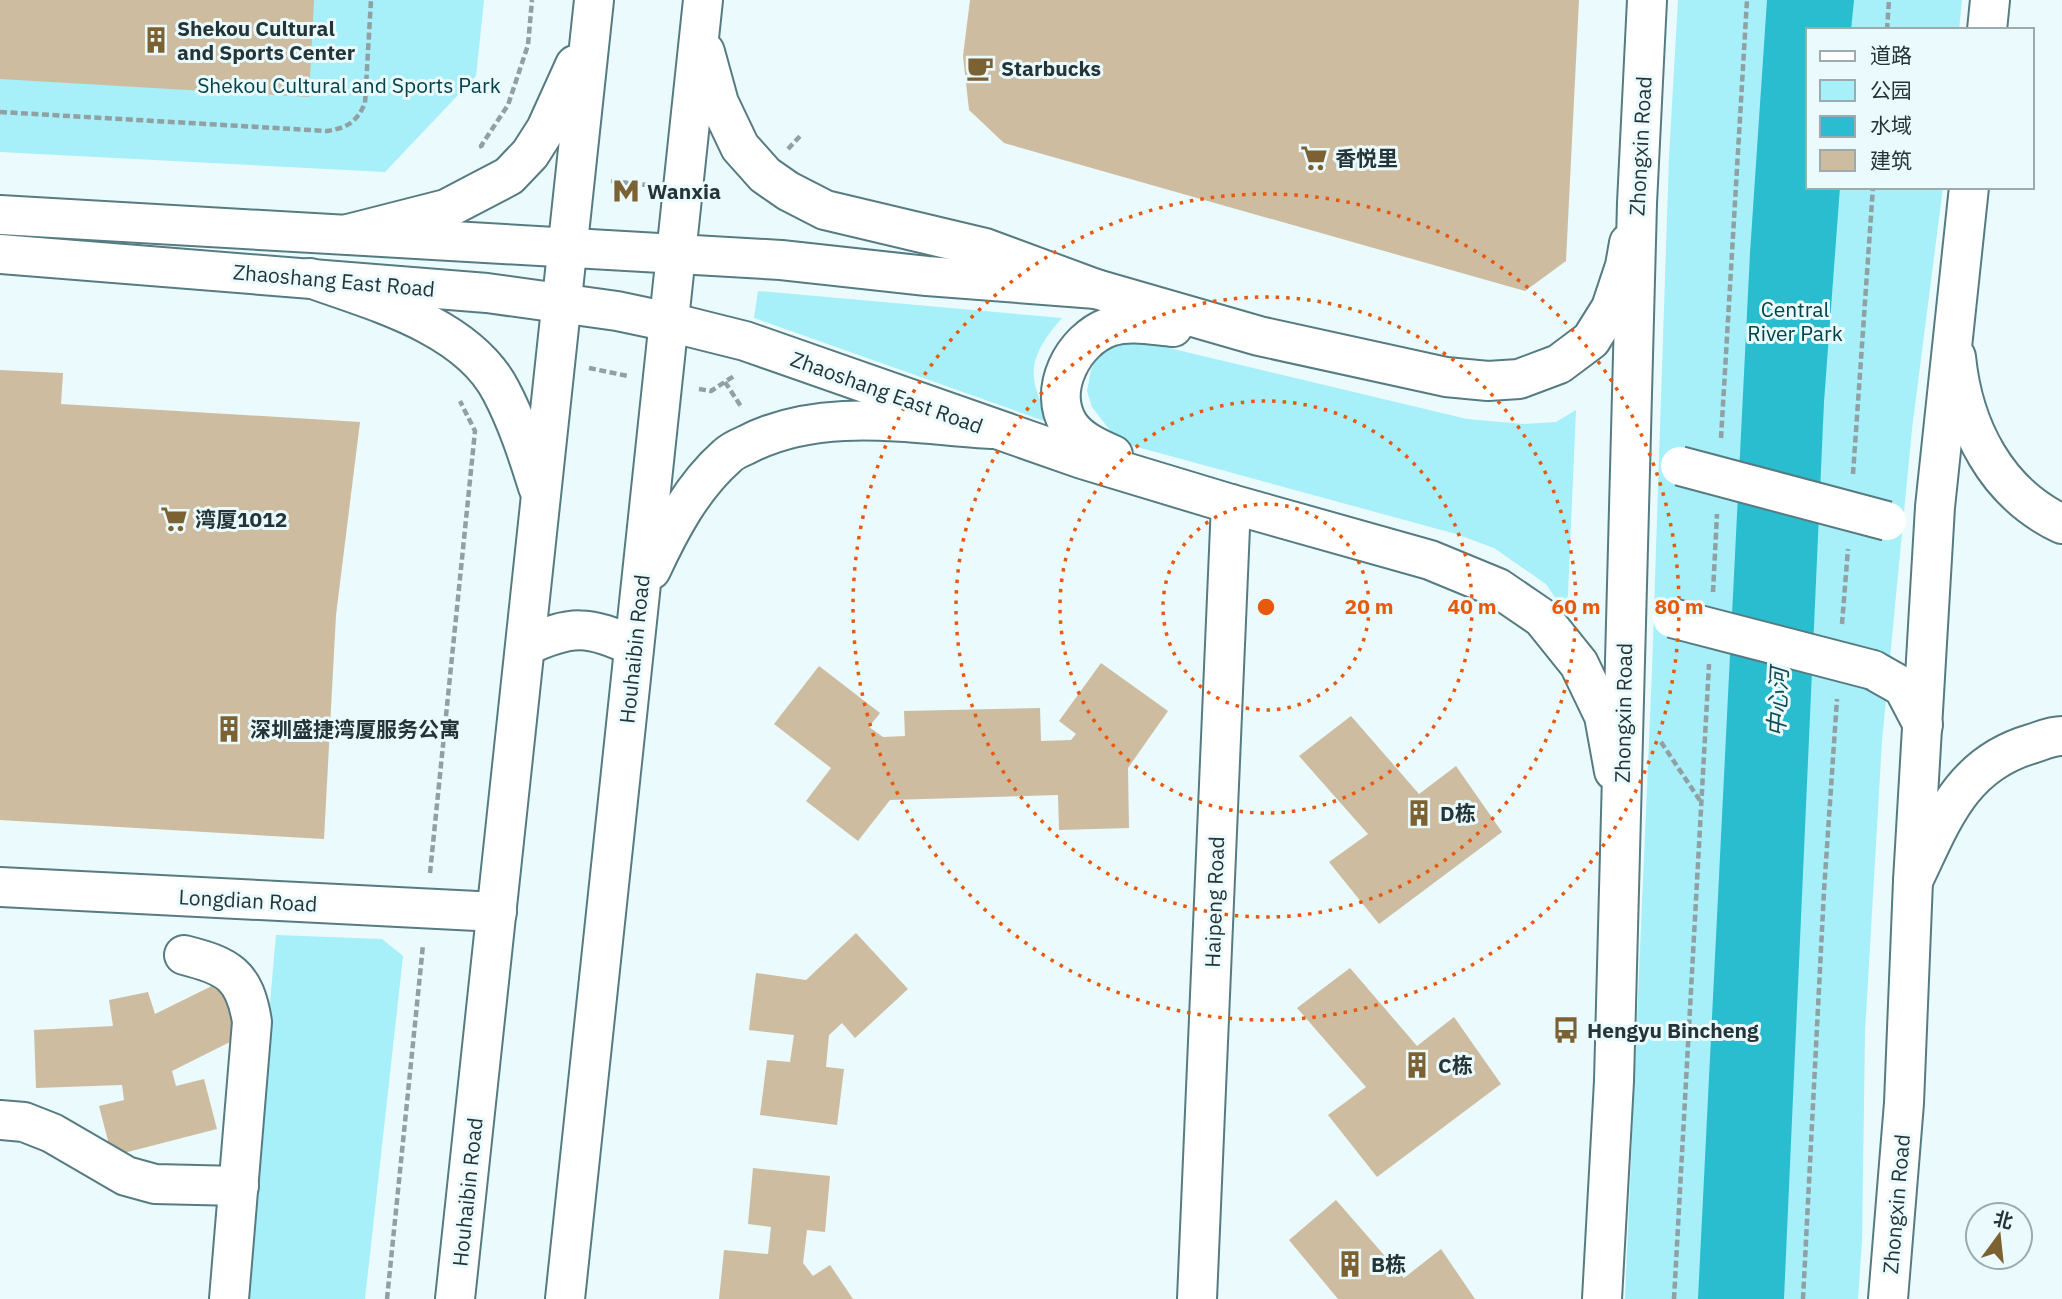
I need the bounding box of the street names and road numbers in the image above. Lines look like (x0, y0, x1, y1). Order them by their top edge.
street label: Zhongxin Road (1622, 75, 1658, 217)
street label: Zhaoshang East Road (232, 257, 436, 303)
street label: Zhaoshang East Road (787, 344, 987, 440)
street label: Houhaibin Road (612, 573, 656, 725)
street label: Zhongxin Road (1608, 643, 1638, 783)
street label: Haipeng Road (1198, 836, 1230, 968)
street label: Longdian Road (178, 882, 318, 918)
street label: Houhaibin Road (445, 1116, 489, 1268)
street label: Zhongxin Road (1876, 1133, 1916, 1275)

